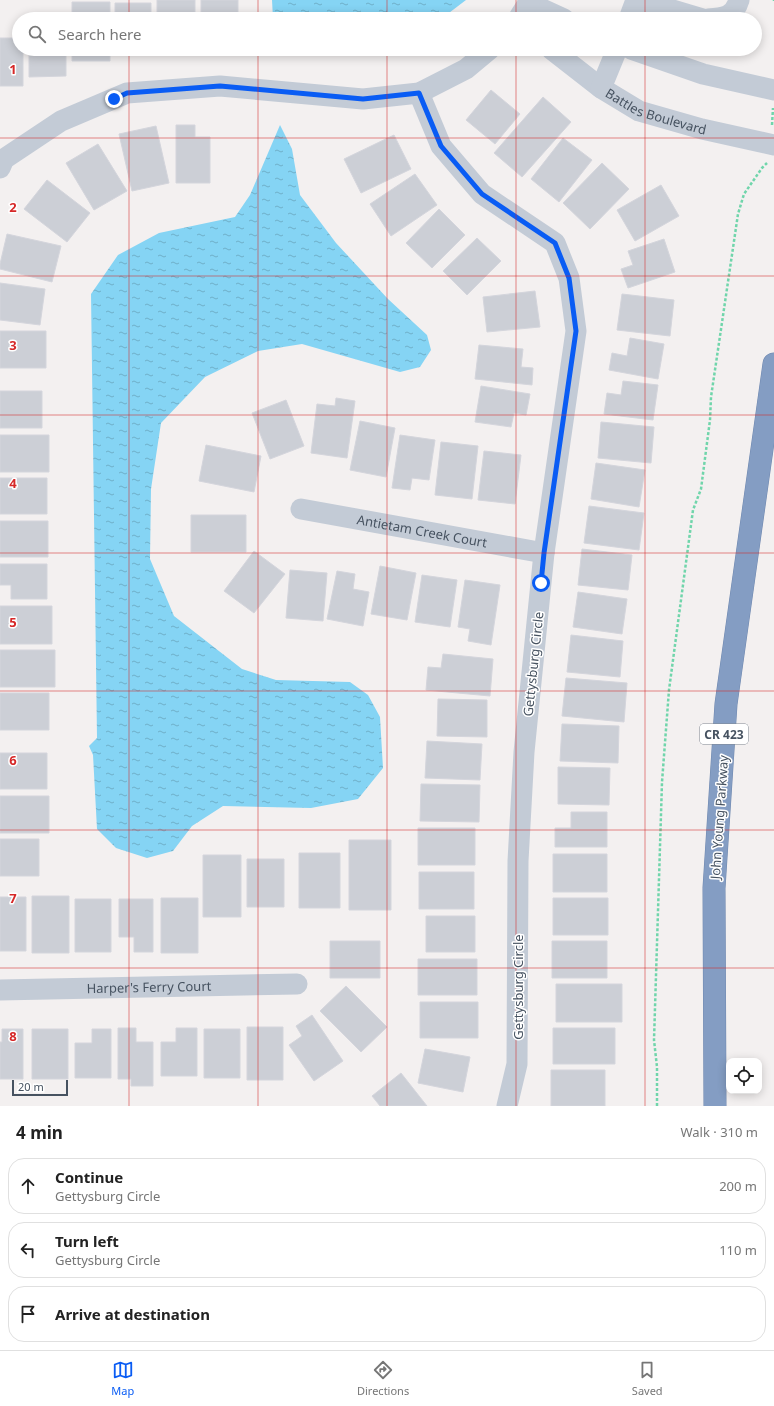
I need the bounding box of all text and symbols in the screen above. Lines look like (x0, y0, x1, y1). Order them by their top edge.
search box (12, 12, 762, 56)
icon: search (26, 23, 48, 45)
text: Search here (58, 24, 141, 44)
text: 1 (9, 60, 17, 78)
street label: Battles Boulevard (602, 84, 708, 139)
route end (105, 90, 123, 108)
text: 2 (9, 198, 17, 216)
text: 3 (9, 336, 17, 354)
text: 4 (9, 474, 17, 492)
street label: Antietam Creek Court (356, 510, 489, 552)
route start (532, 574, 550, 592)
street label: Gettysburg Circle (519, 611, 547, 717)
text: 5 (9, 613, 17, 631)
road number: CR 423 (700, 724, 748, 744)
text: 6 (9, 751, 17, 769)
street label: John Young Parkway (706, 754, 732, 882)
text: 7 (9, 889, 17, 907)
street label: Gettysburg Circle (509, 934, 527, 1040)
street label: Harper's Ferry Court (86, 977, 212, 997)
text: 8 (9, 1027, 17, 1045)
map controls (726, 1058, 762, 1094)
button: locate (726, 1058, 762, 1094)
scale bar (12, 1078, 68, 1097)
text: 20 m (18, 1079, 44, 1094)
text: 4 min (16, 1121, 63, 1144)
text: Walk · 310 m (680, 1123, 758, 1141)
text: Continue (55, 1167, 123, 1187)
icon: ahead (17, 1175, 39, 1197)
text: 200 m (719, 1177, 757, 1195)
text: Gettysburg Circle (55, 1187, 160, 1205)
text: Turn left (55, 1231, 119, 1251)
icon: left (17, 1239, 39, 1261)
text: 110 m (719, 1241, 757, 1259)
text: Gettysburg Circle (55, 1251, 160, 1269)
icon: arrive (17, 1303, 39, 1325)
text: Arrive at destination (55, 1304, 210, 1324)
tab: Map (111, 1359, 134, 1398)
tab: Directions (357, 1359, 409, 1398)
tab: Saved (632, 1359, 663, 1398)

